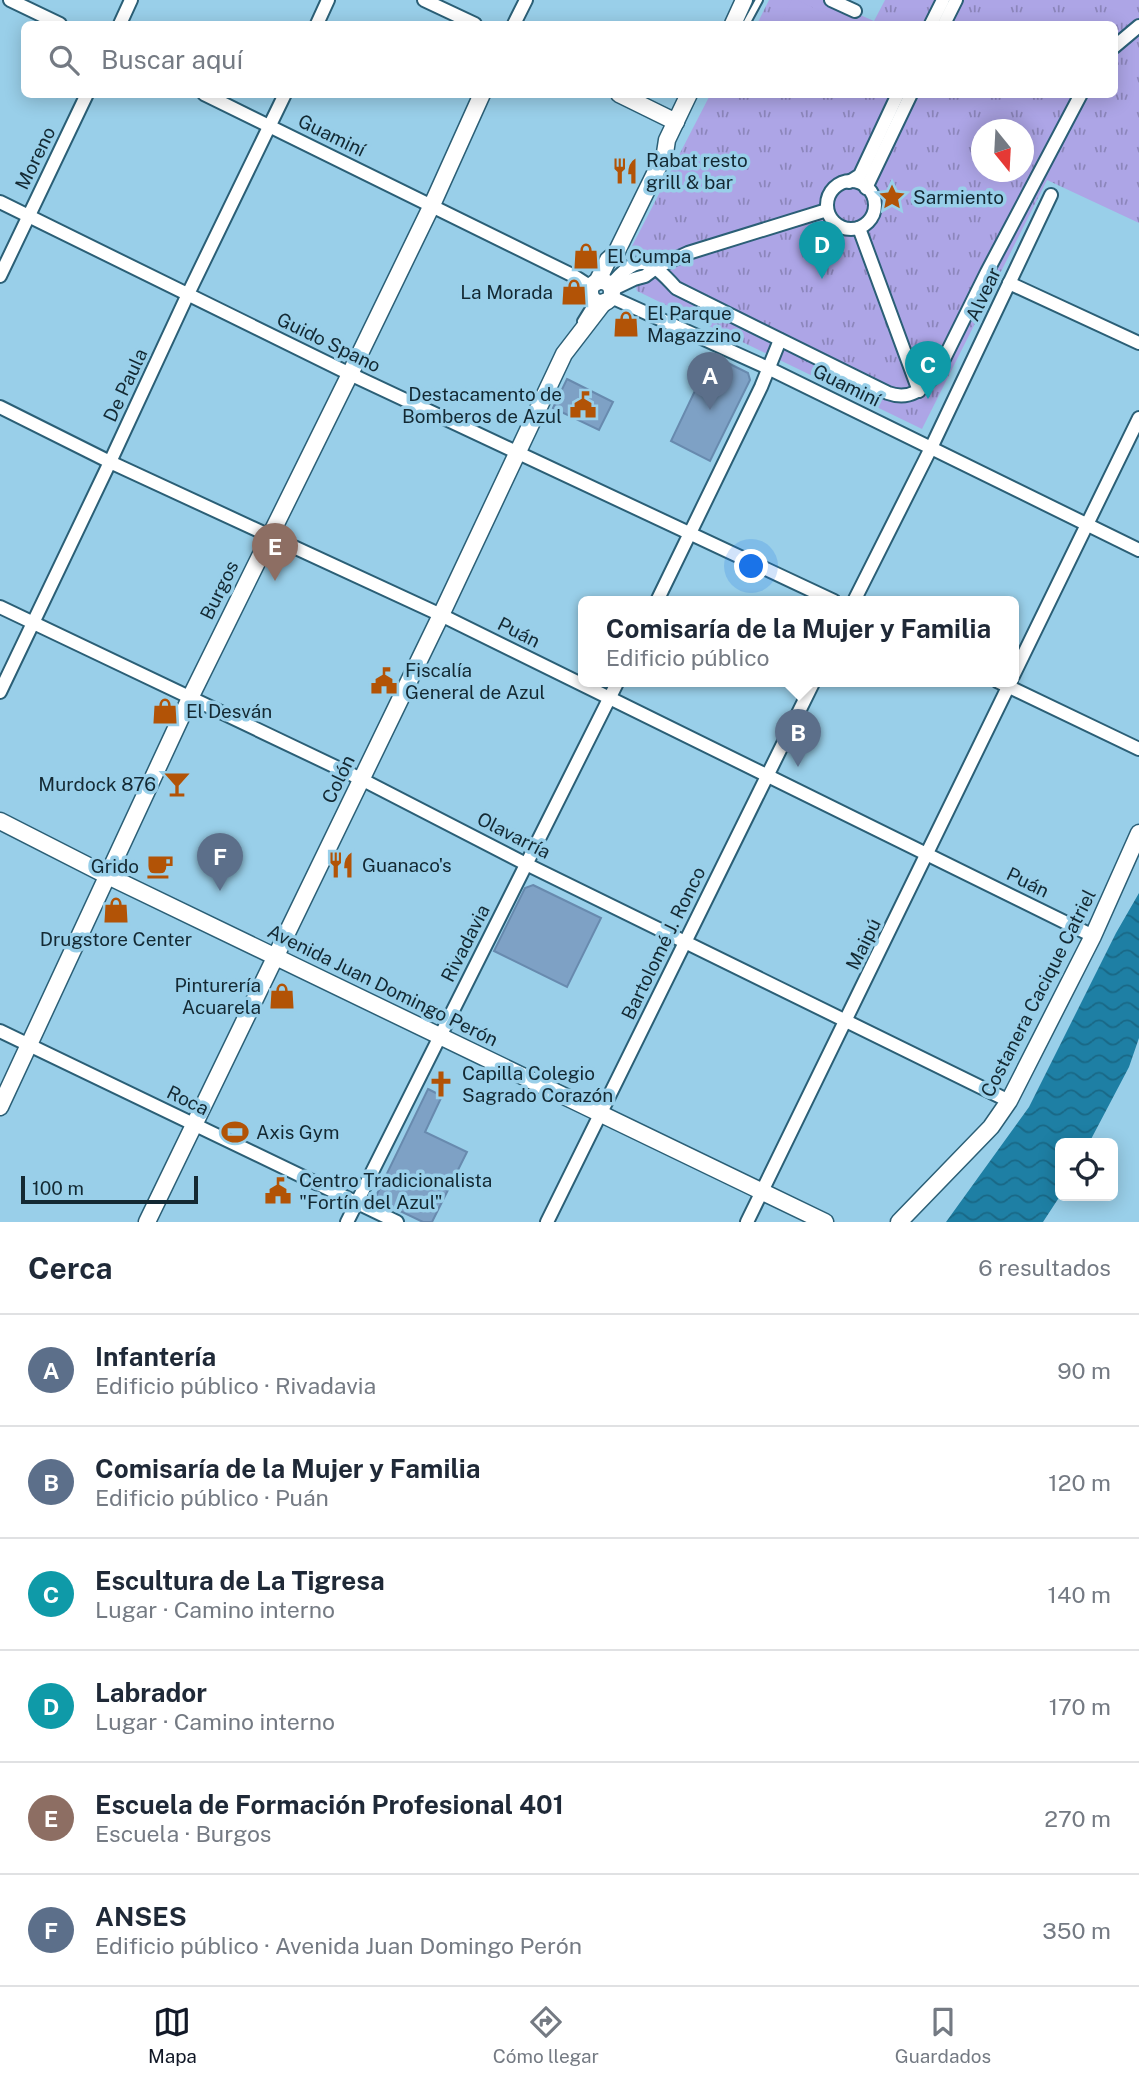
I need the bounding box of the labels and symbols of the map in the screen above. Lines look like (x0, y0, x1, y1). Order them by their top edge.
street label: Guaminí (295, 109, 370, 161)
north arrow (971, 119, 1034, 182)
street label: Moreno (10, 123, 60, 193)
place label: Rabat resto grill & bar (646, 149, 748, 193)
restaurant icon: Rabat resto grill & bar (610, 156, 640, 186)
place icon: Sarmiento (877, 182, 907, 212)
place label: Sarmiento (913, 186, 1004, 208)
pin: D (799, 221, 845, 279)
shop icon: El Cumpa (571, 241, 601, 271)
place label: El Cumpa (607, 245, 691, 267)
street label: Alvear (961, 264, 1005, 324)
shop icon: La Morada (559, 277, 589, 307)
place label: La Morada (460, 281, 553, 303)
place label: El Parque Magazzino (647, 302, 741, 346)
street label: Guido Spano (274, 307, 384, 377)
shop icon: El Parque Magazzino (611, 309, 641, 339)
pin: C (905, 341, 951, 399)
street label: De Paula (99, 345, 151, 425)
pin: A (687, 352, 733, 410)
street label: Guaminí (810, 359, 885, 411)
place label: Destacamento de Bomberos de Azul (402, 383, 562, 427)
public building icon: Destacamento de Bomberos de Azul (568, 390, 598, 420)
pin: E (252, 523, 298, 581)
your location (734, 549, 768, 583)
street label: Burgos (195, 557, 243, 623)
street label: Puán (494, 612, 544, 652)
place label: Fiscalía General de Azul (405, 659, 545, 703)
public building icon: Fiscalía General de Azul (369, 666, 399, 696)
shop icon: El Desván (150, 696, 180, 726)
place label: El Desván (186, 700, 272, 722)
pin: B (775, 709, 821, 767)
street label: Colón (317, 751, 359, 807)
bar icon: Murdock 876 (162, 769, 192, 799)
place label: Murdock 876 (38, 773, 156, 795)
street label: Olavarría (474, 807, 554, 863)
pin: F (197, 833, 243, 891)
restaurant icon: Guanaco's (326, 850, 356, 880)
cafe icon: Grido (145, 851, 175, 881)
place label: Guanaco's (362, 854, 452, 876)
place label: Grido (91, 855, 139, 877)
street label: Puán (1003, 862, 1053, 902)
street label: Bartolomé J. Ronco (616, 863, 710, 1023)
street label: Costanera Cacique Catriel (976, 886, 1100, 1100)
shop icon: Drugstore Center (101, 895, 131, 925)
street label: Rivadavia (436, 901, 494, 985)
street label: Maipú (841, 915, 885, 973)
street label: Avenida Juan Domingo Perón (264, 920, 502, 1050)
place label: Drugstore Center (40, 928, 192, 950)
place label: Pinturería Acuarela (175, 974, 261, 1018)
shop icon: Pinturería Acuarela (267, 981, 297, 1011)
place label: Capilla Colegio Sagrado Corazón (462, 1062, 613, 1106)
church icon: Capilla Colegio Sagrado Corazón (426, 1069, 456, 1099)
street label: Roca (163, 1080, 213, 1120)
sports icon: Axis Gym (220, 1117, 250, 1147)
place label: Axis Gym (256, 1121, 339, 1143)
place label: Centro Tradicionalista "Fortín del Azul" (299, 1169, 492, 1213)
scale bar (21, 1173, 198, 1205)
public building icon: Centro Tradicionalista "Fortín del Azul" (263, 1176, 293, 1206)

